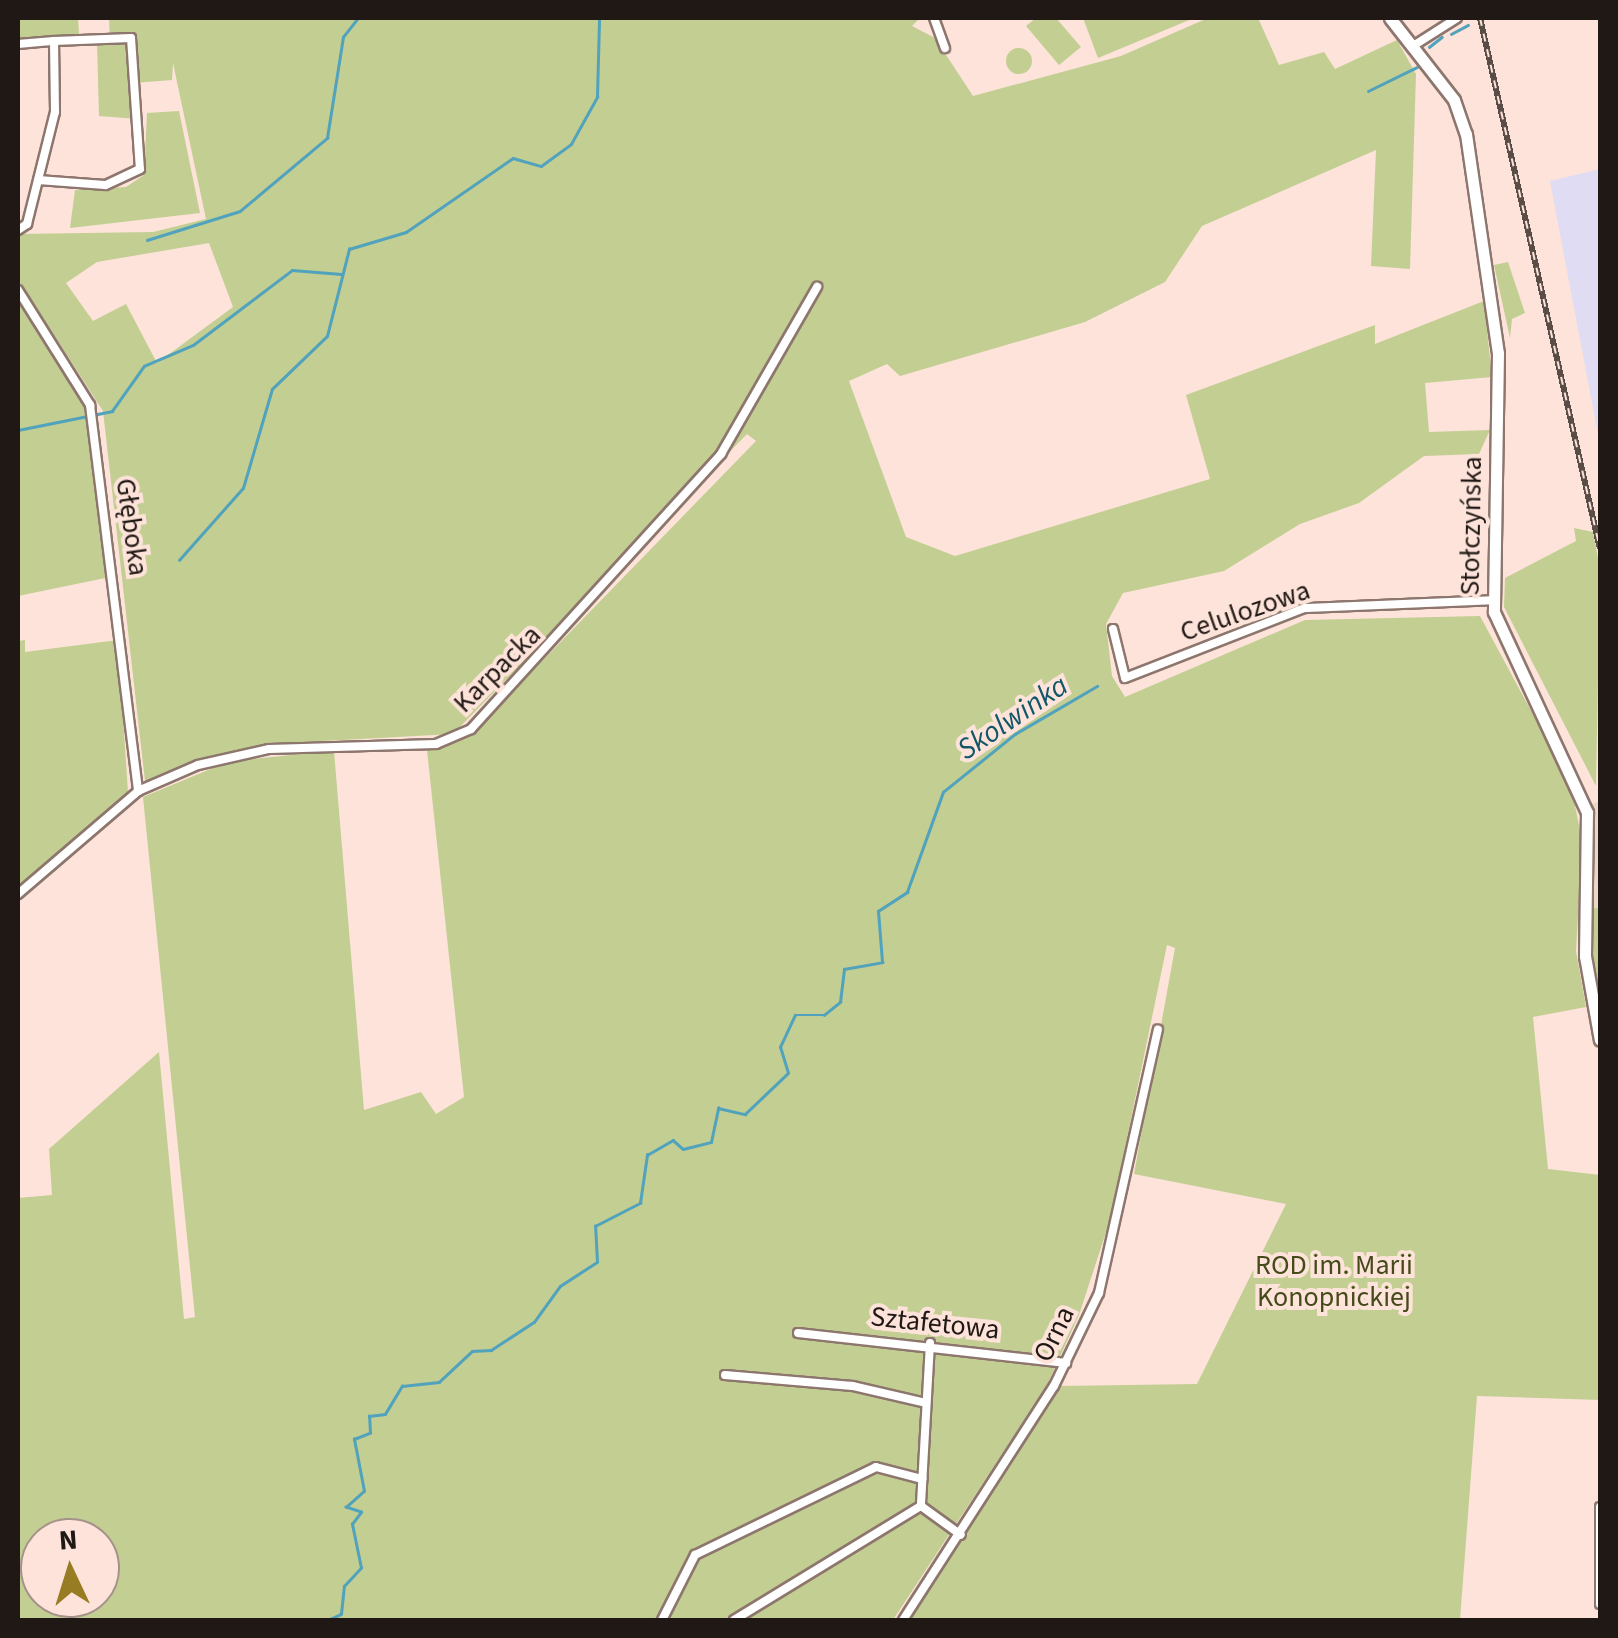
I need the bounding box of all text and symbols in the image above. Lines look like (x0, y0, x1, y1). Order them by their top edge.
street label: Stołczyńska (1453, 456, 1489, 596)
street label: Głęboka (109, 476, 155, 578)
street label: Celulozowa (1176, 573, 1314, 649)
street label: Karpacka (446, 618, 548, 720)
water label: Skolwinka (951, 668, 1075, 768)
park label: ROD im. Marii Konopnickiej (1255, 1248, 1413, 1314)
street label: Sztafetowa (869, 1300, 1001, 1346)
street label: Orna (1026, 1301, 1082, 1367)
north arrow (20, 1518, 120, 1618)
text: N (57, 1519, 79, 1561)

